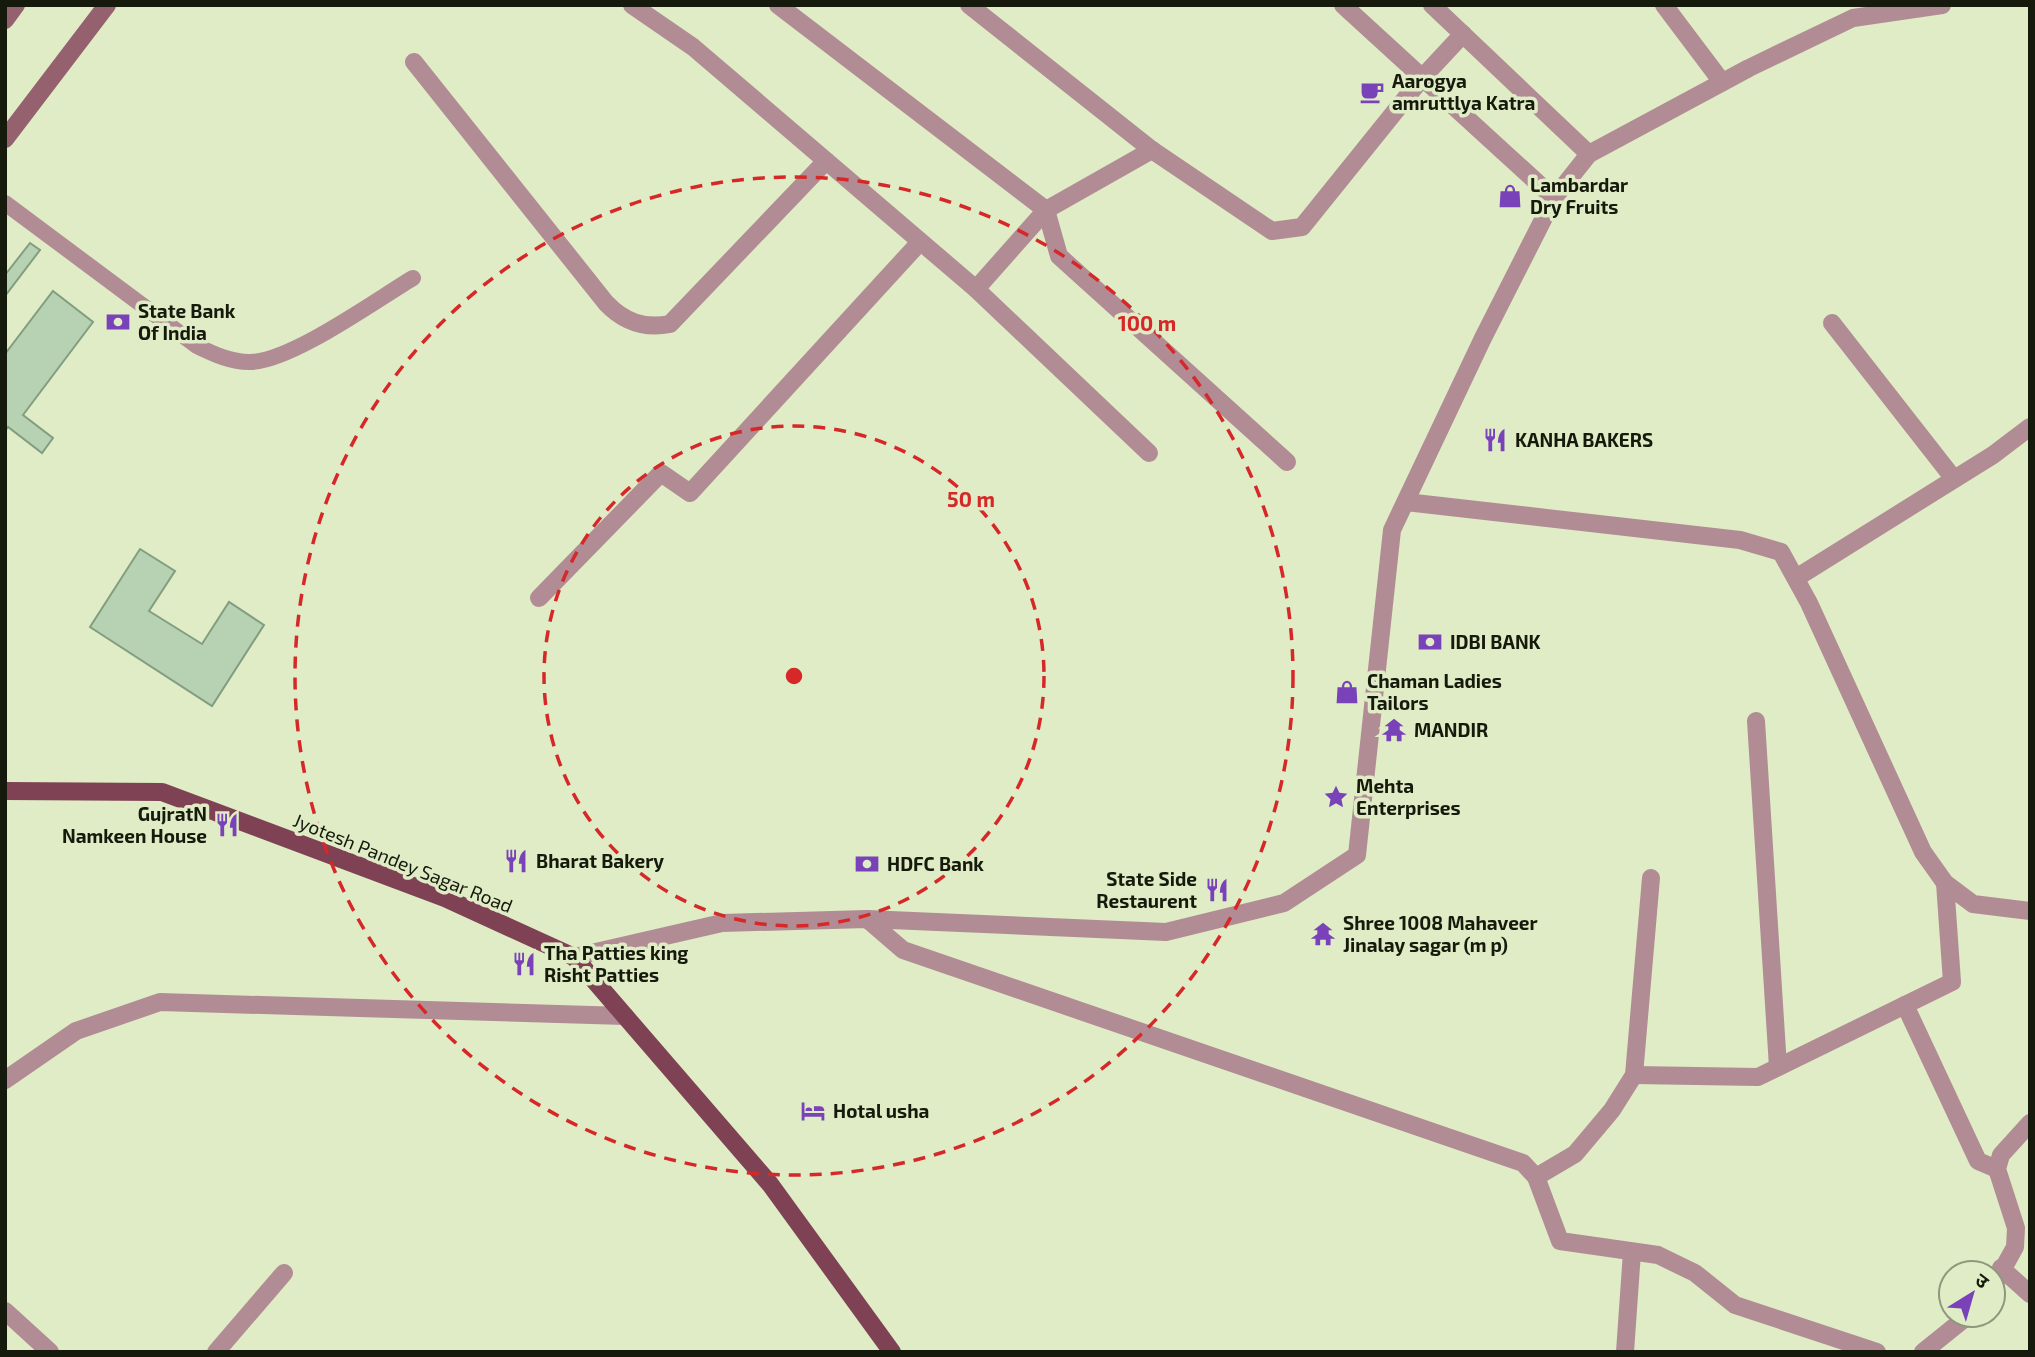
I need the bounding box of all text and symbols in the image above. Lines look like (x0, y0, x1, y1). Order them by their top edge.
place label: Aarogya amruttlya Katra (1392, 69, 1535, 115)
cafe icon: Aarogya amruttlya Katra (1358, 78, 1386, 106)
place label: Lambardar Dry Fruits (1530, 173, 1628, 219)
shop icon: Lambardar Dry Fruits (1496, 182, 1524, 210)
place label: State Bank Of India (138, 299, 236, 344)
bank icon: State Bank Of India (104, 308, 132, 336)
text: 100 m (1118, 310, 1176, 335)
restaurant icon: KANHA BAKERS (1481, 426, 1509, 454)
place label: KANHA BAKERS (1515, 428, 1653, 451)
text: 50 m (947, 486, 995, 511)
bank icon: IDBI BANK (1416, 628, 1444, 656)
place label: IDBI BANK (1450, 630, 1541, 653)
centre of rings (782, 664, 806, 688)
place label: Chaman Ladies Tailors (1367, 669, 1502, 714)
shop icon: Chaman Ladies Tailors (1333, 678, 1361, 706)
temple icon: MANDIR (1380, 716, 1408, 744)
place label: MANDIR (1414, 718, 1488, 741)
place label: Mehta Enterprises (1356, 774, 1461, 819)
place icon: Mehta Enterprises (1322, 783, 1350, 811)
place label: GujratN Namkeen House (62, 802, 207, 847)
street label: Jyotesh Pandey Sagar Road (290, 808, 516, 917)
restaurant icon: GujratN Namkeen House (213, 811, 241, 839)
restaurant icon: Bharat Bakery (502, 847, 530, 875)
place label: Bharat Bakery (536, 849, 664, 873)
bank icon: HDFC Bank (853, 850, 881, 878)
place label: HDFC Bank (887, 852, 984, 875)
place label: State Side Restaurent (1096, 867, 1197, 912)
restaurant icon: State Side Restaurent (1203, 876, 1231, 904)
place label: Shree 1008 Mahaveer Jinalay sagar (m p) (1343, 911, 1538, 957)
temple icon: Shree 1008 Mahaveer Jinalay sagar (m p) (1309, 920, 1337, 948)
place label: Tha Patties king Risht Patties (544, 941, 688, 986)
restaurant icon: Tha Patties king Risht Patties (510, 950, 538, 978)
hotel icon: Hotal usha (799, 1097, 827, 1125)
place label: Hotal usha (833, 1099, 929, 1122)
north arrow (1937, 1259, 2007, 1329)
text: उ (1971, 1267, 1995, 1293)

